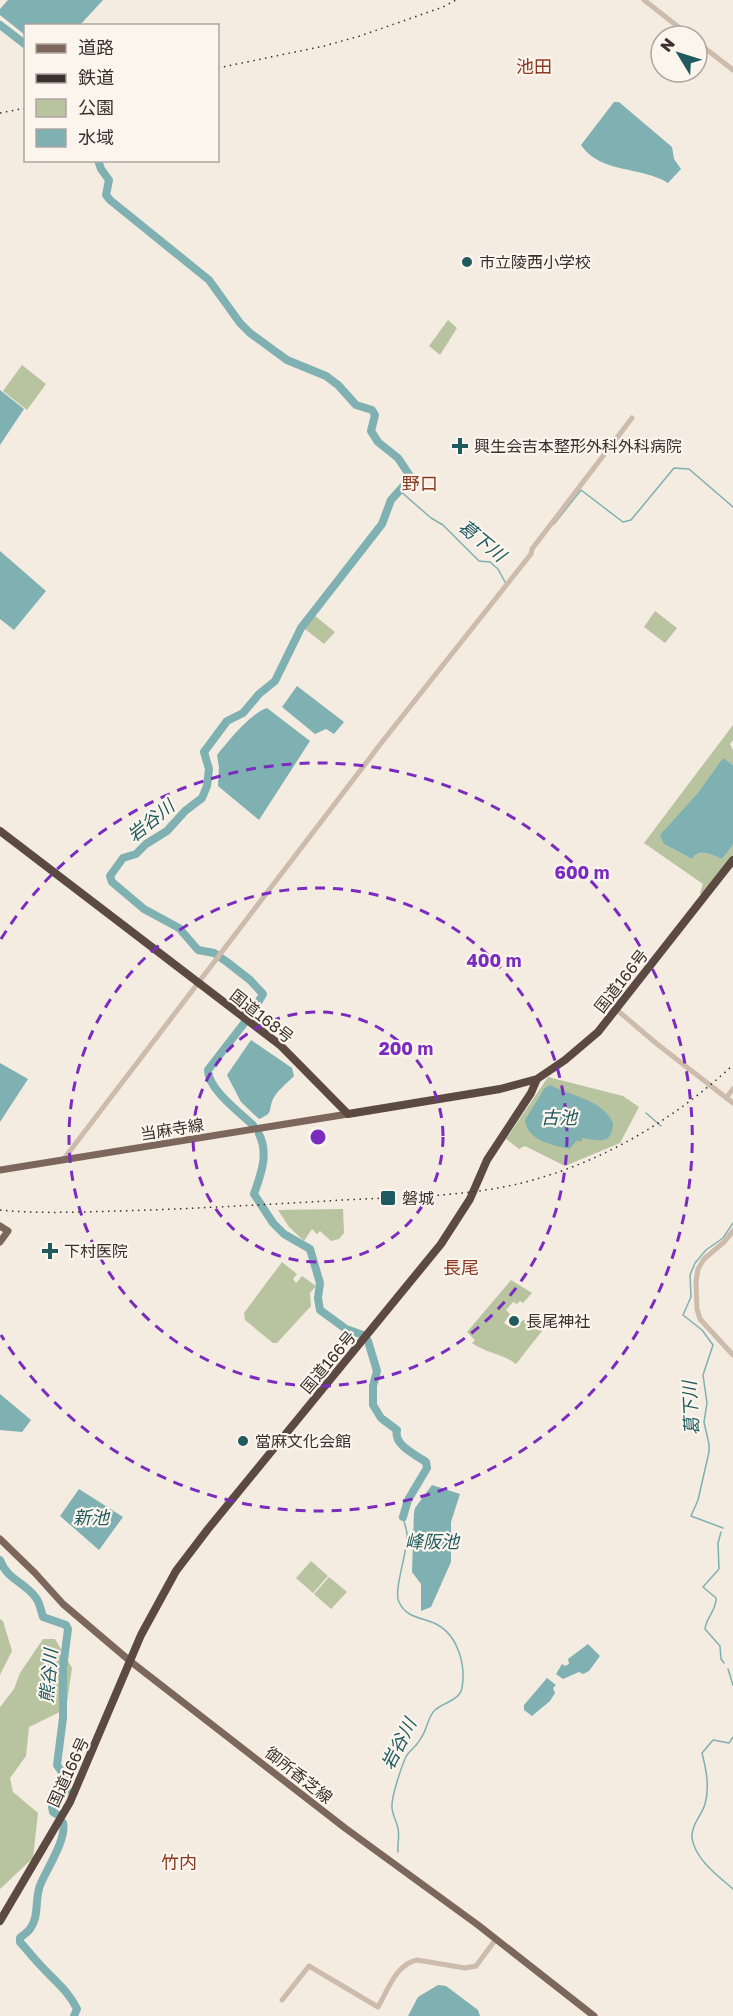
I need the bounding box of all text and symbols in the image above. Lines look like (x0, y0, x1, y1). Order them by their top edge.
legend (24, 24, 219, 162)
north arrow (649, 24, 709, 84)
text: N (656, 34, 679, 56)
text: 道路 (78, 36, 114, 58)
district label: 池田 (516, 55, 552, 77)
text: 鉄道 (78, 66, 114, 88)
text: 公園 (78, 96, 114, 118)
text: 水域 (78, 126, 114, 148)
place label: 市立陵西小学校 (479, 252, 591, 272)
marker: 市立陵西小学校 (460, 255, 474, 269)
place label: 興生会吉本整形外科外科病院 (474, 436, 682, 456)
marker: 興生会吉本整形外科外科病院 (451, 437, 469, 455)
district label: 野口 (402, 472, 438, 494)
water label: 葛下川 (455, 515, 512, 567)
water label: 岩谷川 (122, 793, 180, 846)
text: 600 m (554, 861, 610, 883)
street label: 国道166号 (590, 945, 652, 1017)
text: 400 m (467, 949, 521, 971)
street label: 国道168号 (226, 985, 298, 1047)
text: 200 m (379, 1037, 433, 1059)
water label: 古池 (541, 1106, 579, 1128)
street label: 当麻寺線 (139, 1114, 205, 1144)
centre of rings (308, 1127, 328, 1147)
place label: 磐城 (402, 1188, 434, 1208)
marker: 磐城 (379, 1189, 397, 1207)
place label: 下村医院 (64, 1241, 128, 1261)
marker: 下村医院 (41, 1242, 59, 1260)
district label: 長尾 (443, 1256, 479, 1278)
place label: 長尾神社 (526, 1311, 590, 1331)
marker: 長尾神社 (507, 1314, 521, 1328)
street label: 国道166号 (296, 1327, 360, 1397)
water label: 葛下川 (677, 1379, 702, 1436)
place label: 當麻文化会館 (255, 1431, 351, 1451)
marker: 當麻文化会館 (236, 1434, 250, 1448)
water label: 新池 (73, 1506, 111, 1528)
water label: 峰阪池 (405, 1530, 461, 1552)
water label: 熊谷川 (35, 1646, 61, 1704)
water label: 岩谷川 (376, 1713, 421, 1773)
street label: 国道166号 (43, 1734, 93, 1810)
street label: 御所香芝線 (261, 1742, 337, 1808)
district label: 竹内 (161, 1851, 197, 1873)

